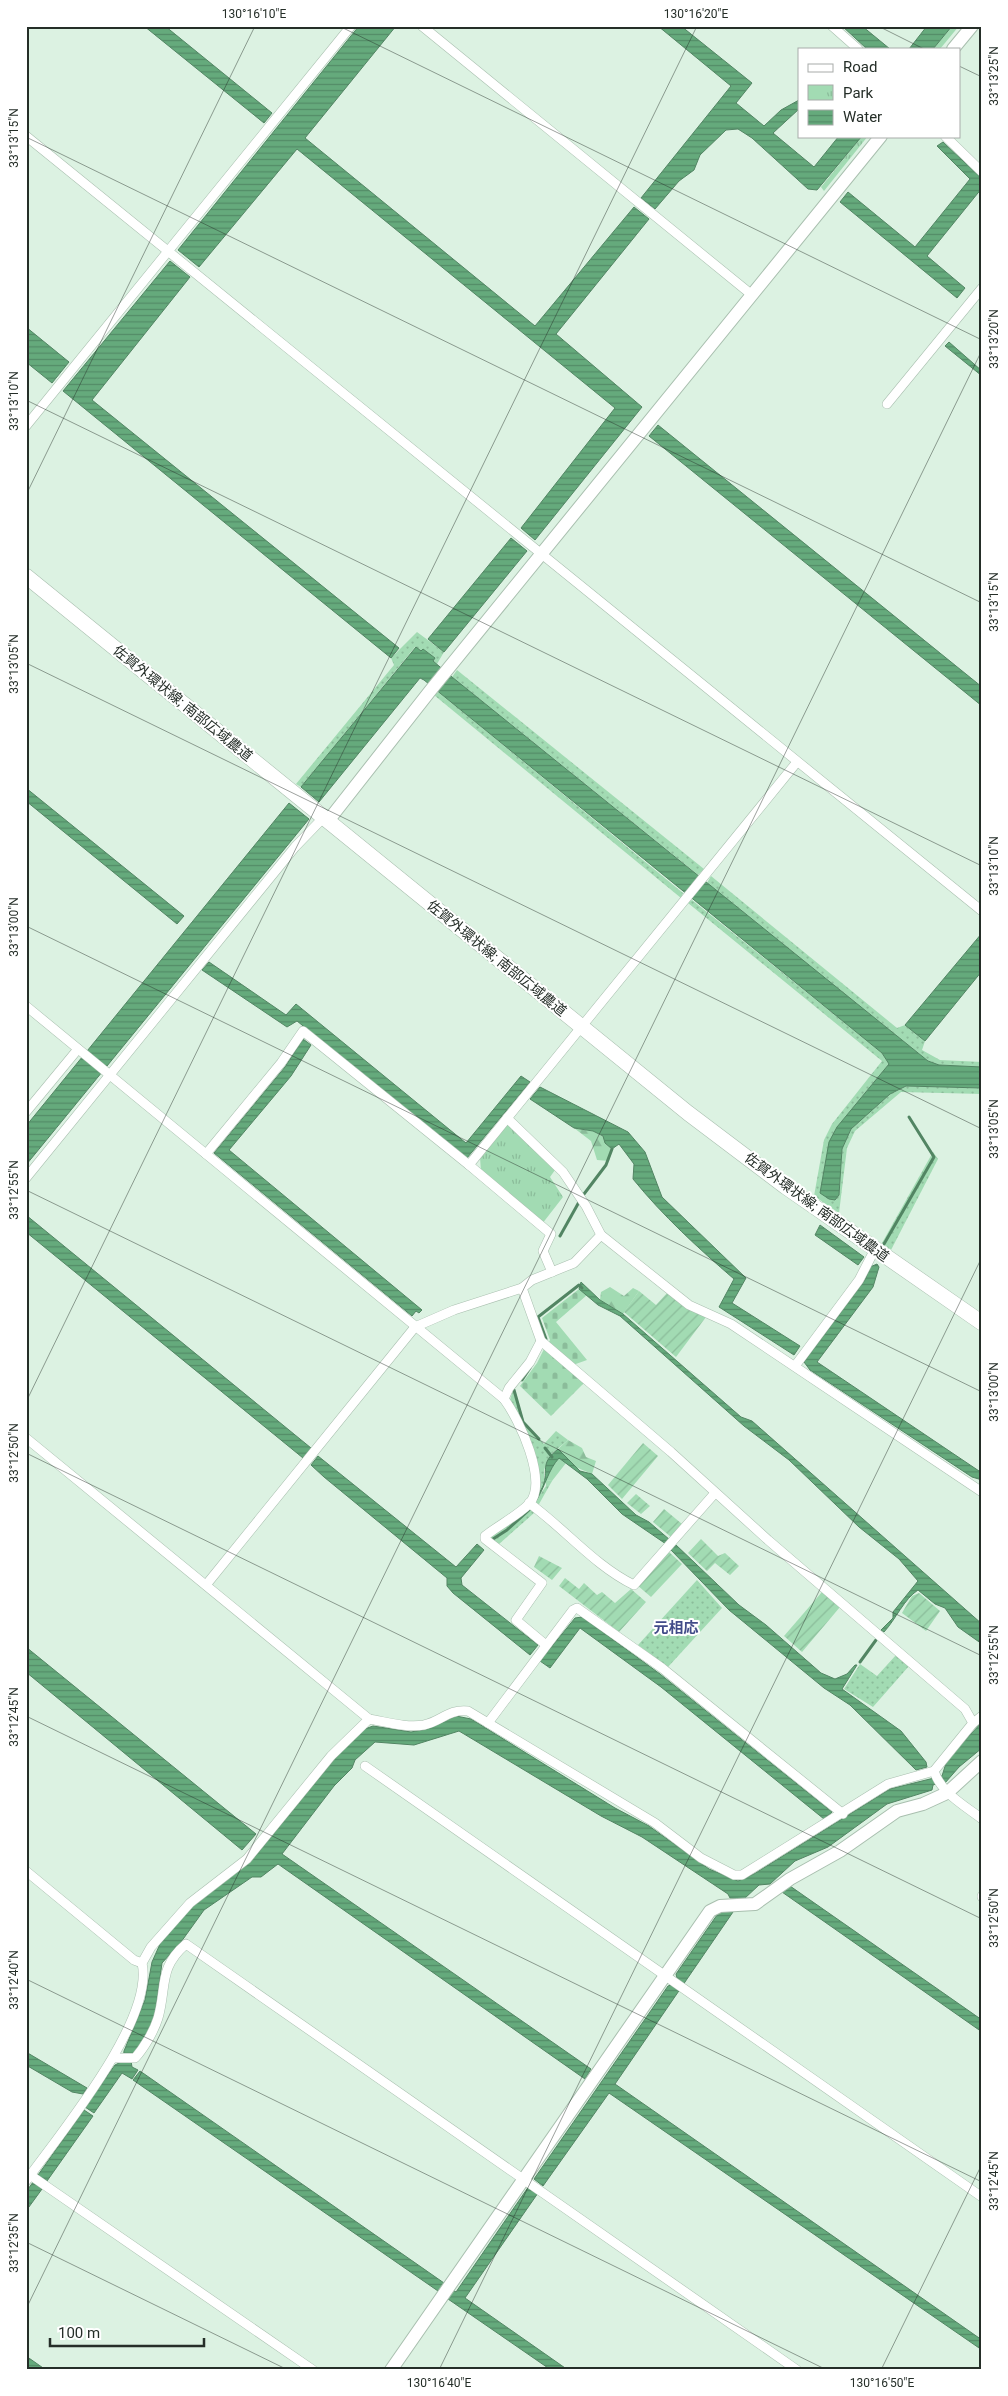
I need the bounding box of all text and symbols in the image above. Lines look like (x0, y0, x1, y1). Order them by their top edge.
text: 130°16'10"E (222, 7, 286, 21)
text: 130°16'20"E (664, 7, 728, 21)
text: 33°13'25"N (987, 46, 1001, 106)
legend (798, 48, 960, 138)
text: Road (843, 58, 877, 76)
text: Park (843, 84, 874, 102)
text: 33°13'15"N (7, 108, 21, 168)
text: Water (843, 108, 882, 126)
text: 33°13'20"N (987, 309, 1001, 369)
text: 33°13'10"N (7, 371, 21, 431)
text: 33°13'15"N (987, 572, 1001, 632)
text: 33°13'05"N (7, 634, 21, 694)
street label: 佐賀外環状線; 南部広域農道 (110, 642, 256, 764)
text: 33°13'10"N (987, 836, 1001, 896)
text: 33°13'00"N (7, 897, 21, 957)
street label: 佐賀外環状線; 南部広域農道 (424, 897, 570, 1019)
text: 33°13'05"N (987, 1099, 1001, 1159)
street label: 佐賀外環状線; 南部広域農道 (742, 1149, 892, 1265)
text: 33°12'55"N (7, 1160, 21, 1220)
text: 33°13'00"N (987, 1362, 1001, 1422)
text: 33°12'50"N (7, 1423, 21, 1483)
district label: 元相応 (653, 1619, 699, 1637)
text: 33°12'55"N (987, 1625, 1001, 1685)
text: 33°12'45"N (7, 1687, 21, 1747)
text: 33°12'50"N (987, 1888, 1001, 1948)
text: 33°12'40"N (7, 1950, 21, 2010)
text: 33°12'45"N (987, 2151, 1001, 2211)
text: 33°12'35"N (7, 2213, 21, 2273)
scale bar (50, 2316, 204, 2348)
text: 100 m (58, 2324, 100, 2342)
text: 130°16'40"E (407, 2376, 471, 2390)
text: 130°16'50"E (850, 2376, 914, 2390)

